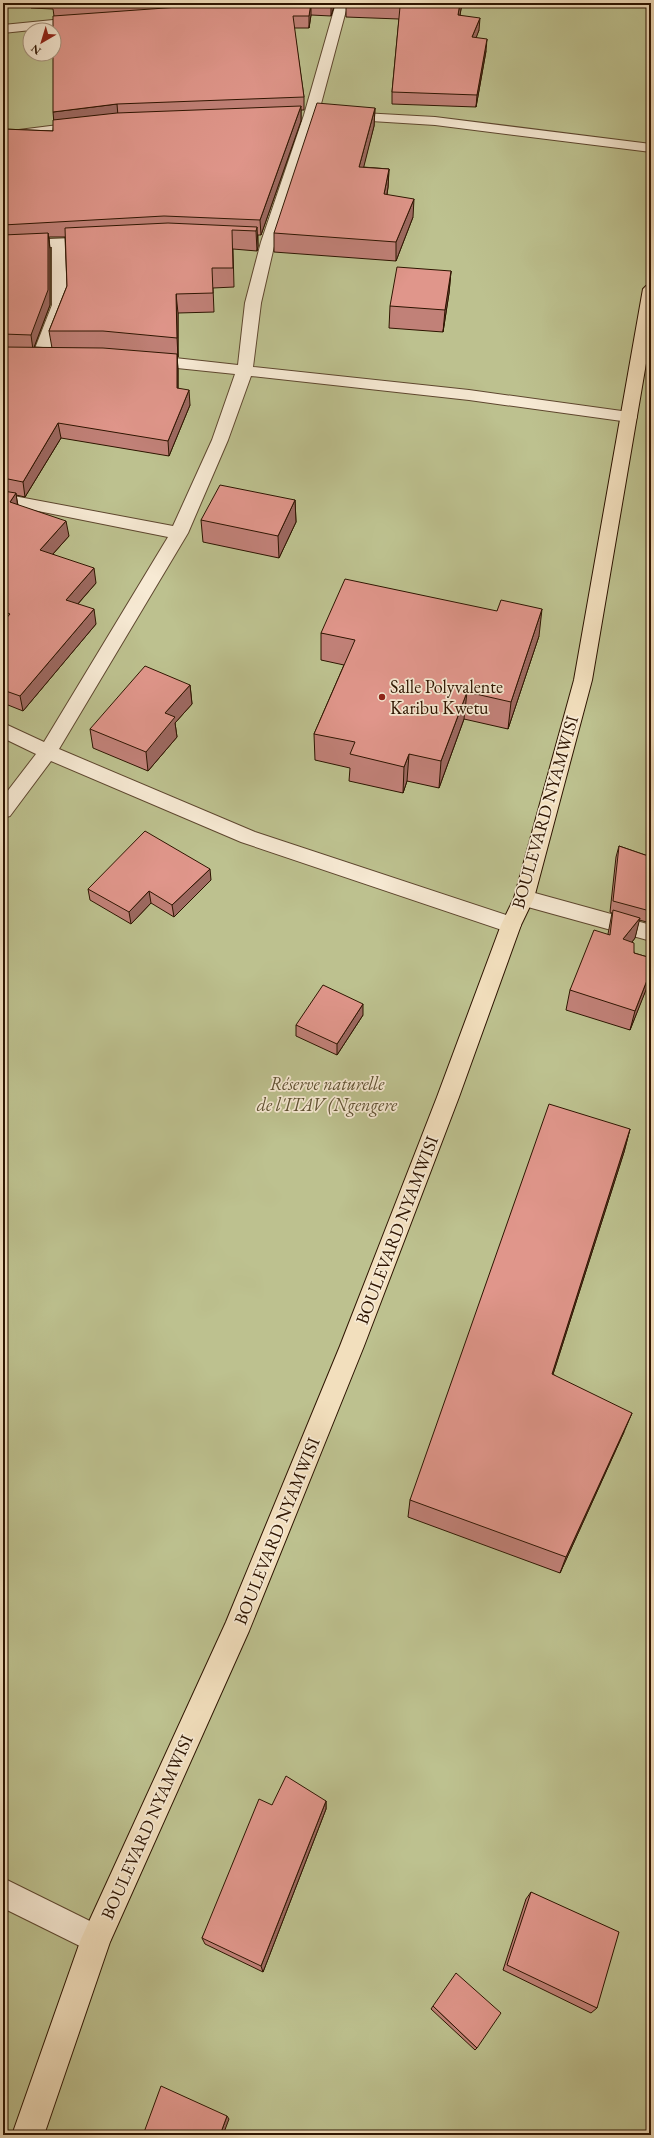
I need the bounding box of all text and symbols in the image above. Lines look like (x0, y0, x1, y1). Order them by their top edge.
north arrow (22, 22, 62, 62)
text: N (28, 42, 44, 58)
place label: Salle Polyvalente Karibu Kwetu (390, 675, 503, 719)
marker: Salle Polyvalente Karibu Kwetu (377, 692, 387, 702)
street label: BOULEVARD NYAMWISI (506, 713, 583, 911)
park label: Réserve naturelle de l'ITAV (Ngengere (257, 1072, 398, 1117)
street label: BOULEVARD NYAMWISI (350, 1132, 443, 1327)
street label: BOULEVARD NYAMWISI (228, 1434, 325, 1628)
street label: BOULEVARD NYAMWISI (95, 1731, 198, 1923)

